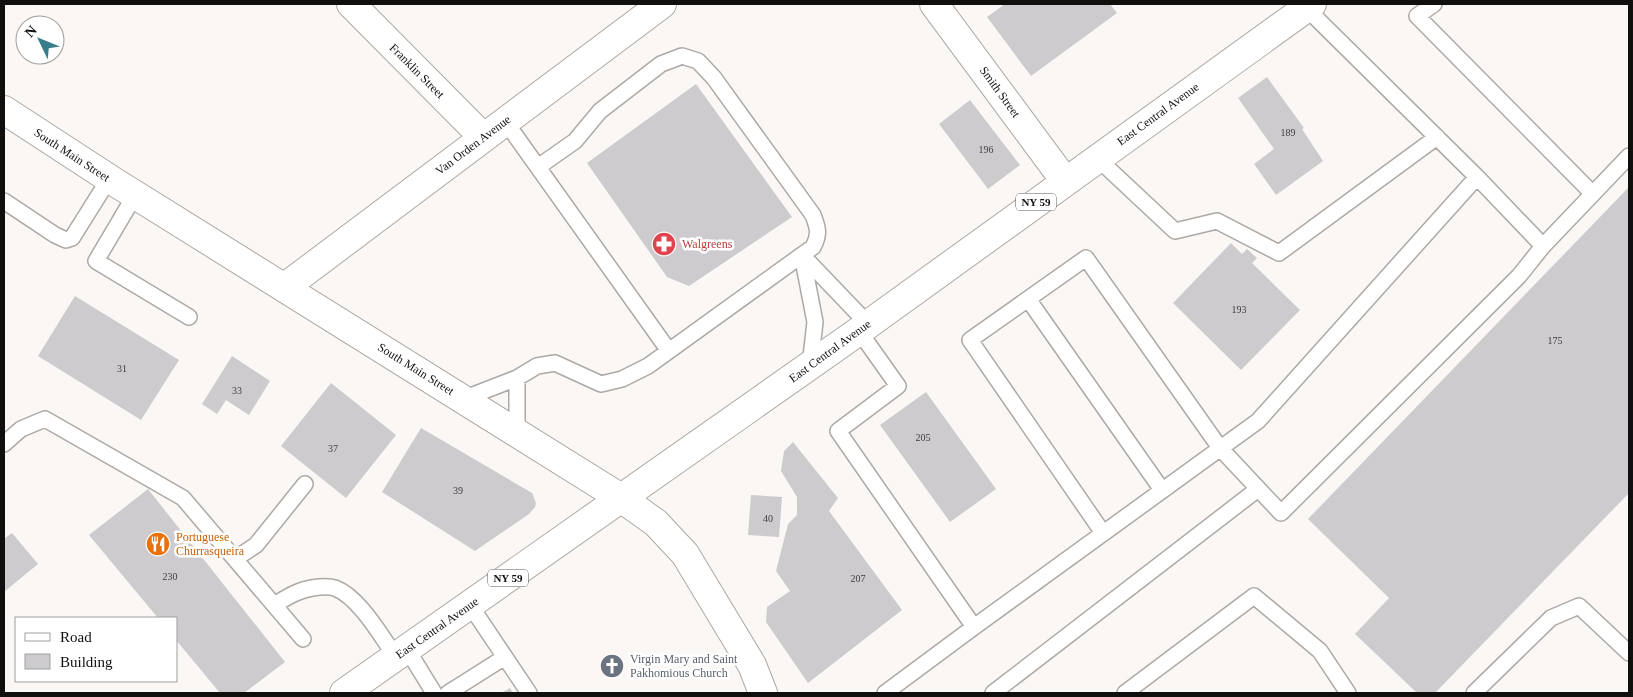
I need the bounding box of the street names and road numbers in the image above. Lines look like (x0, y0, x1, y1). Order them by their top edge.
street label: Franklin Street (387, 41, 448, 102)
street label: Smith Street (977, 64, 1024, 121)
street label: East Central Avenue (1114, 80, 1202, 148)
street label: Van Orden Avenue (433, 112, 513, 178)
street label: South Main Street (32, 125, 113, 185)
road number: NY 59 (1016, 193, 1056, 210)
street label: East Central Avenue (786, 317, 874, 385)
street label: South Main Street (375, 340, 457, 398)
road number: NY 59 (488, 570, 528, 586)
street label: East Central Avenue (393, 594, 481, 662)

